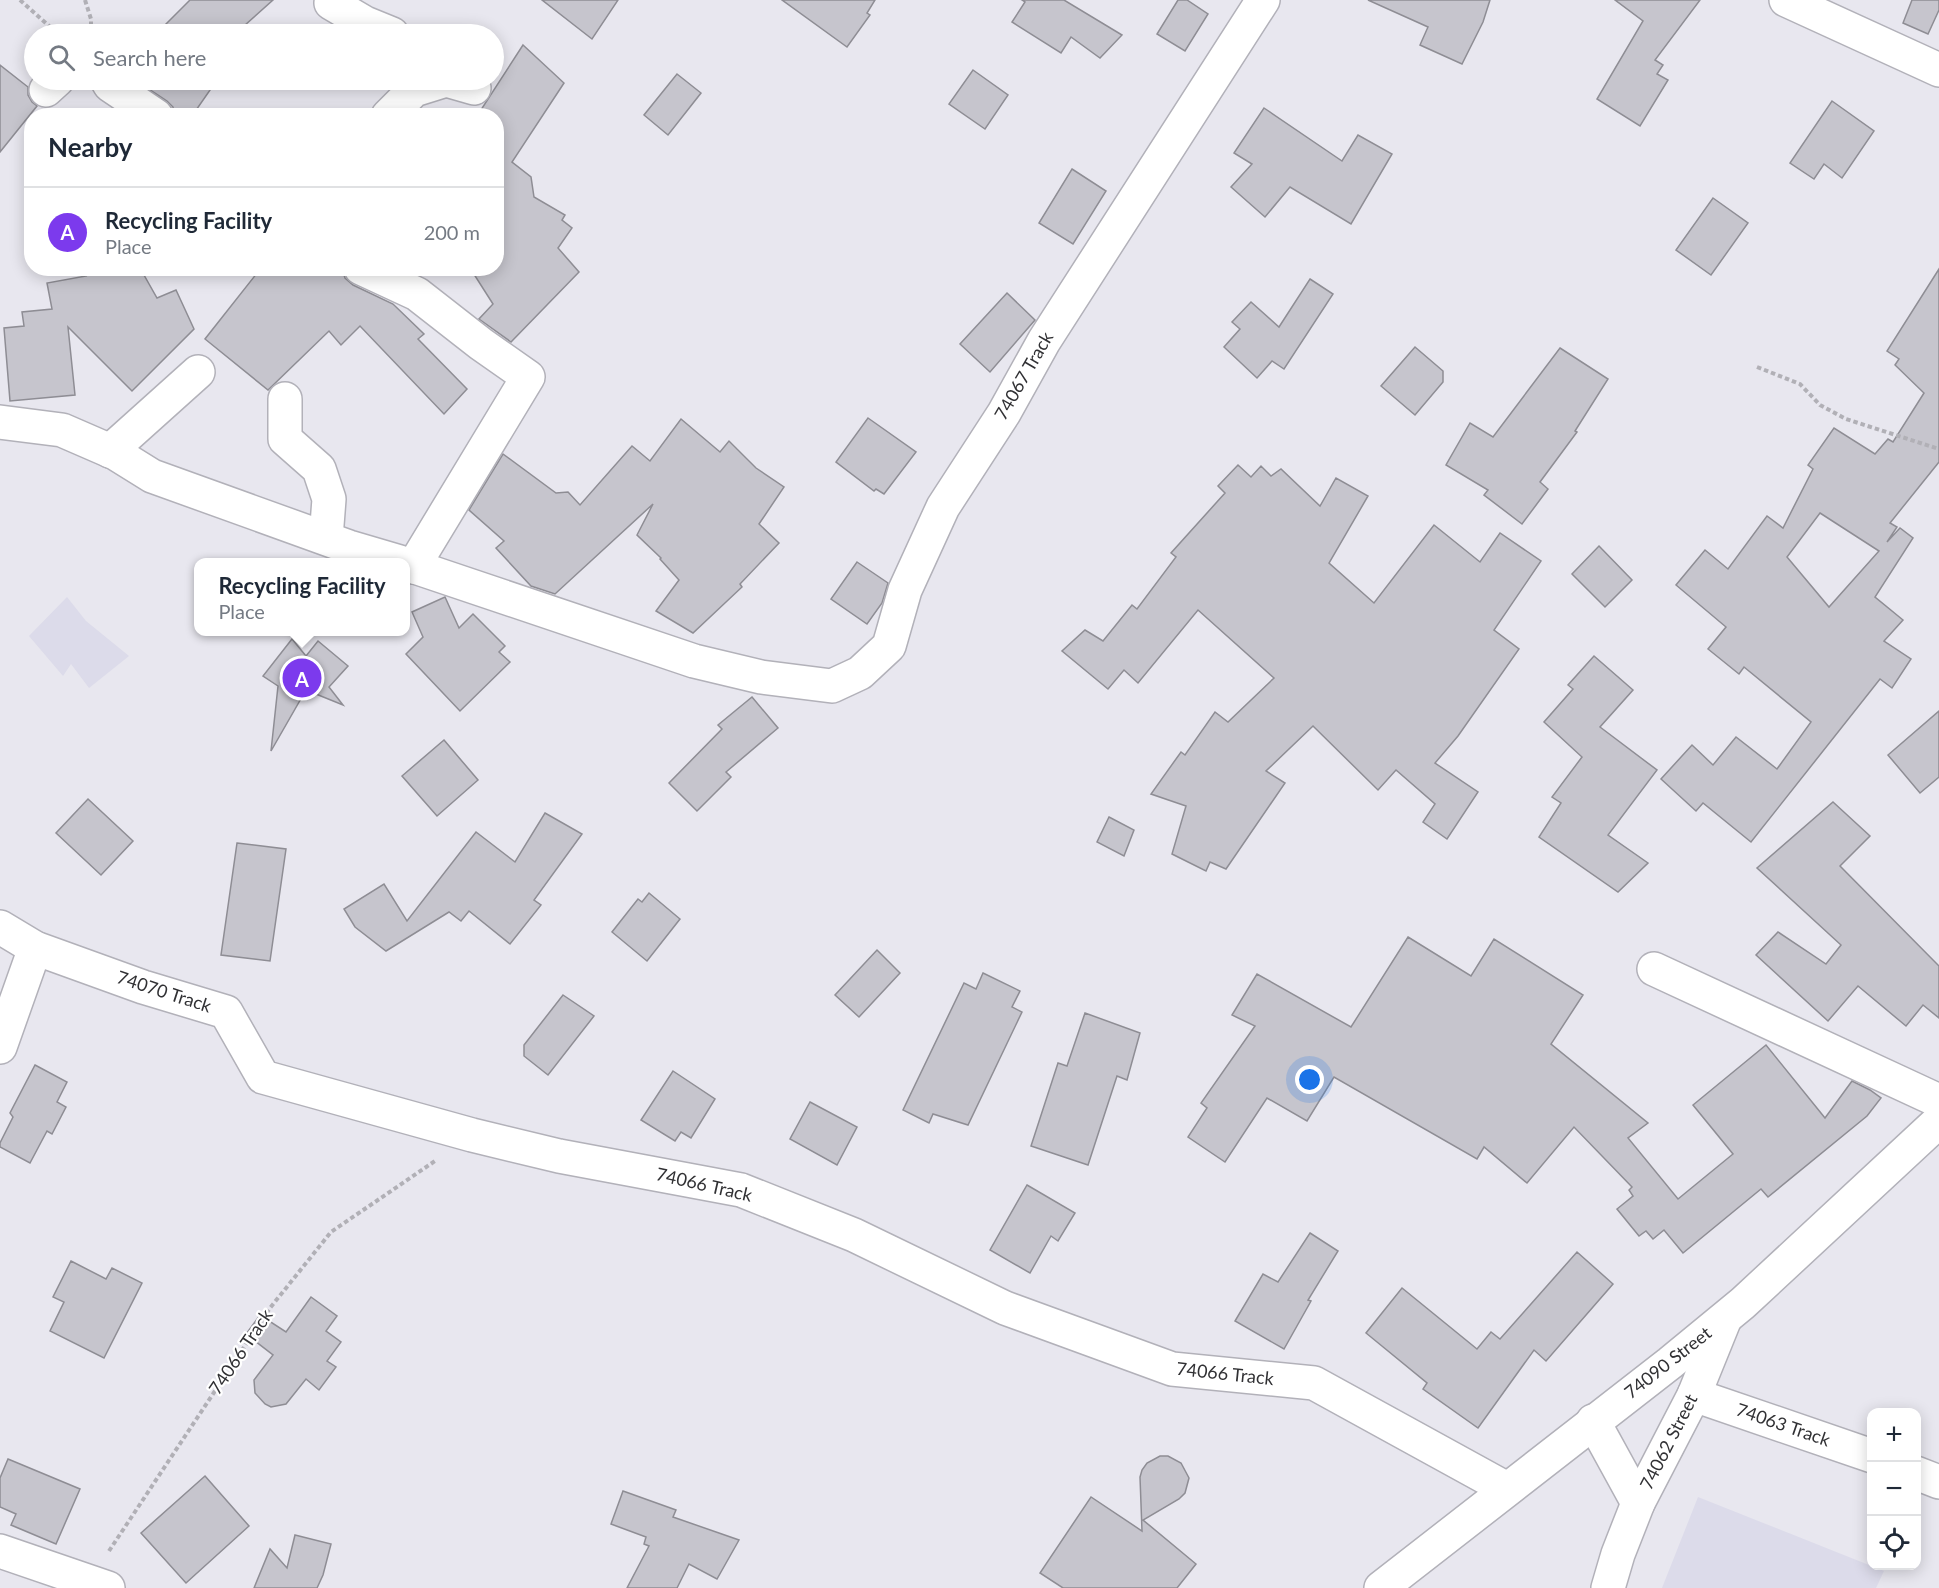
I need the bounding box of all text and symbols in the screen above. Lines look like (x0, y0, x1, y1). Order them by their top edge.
search box (24, 24, 504, 90)
icon: search (45, 41, 78, 74)
text: Search here (93, 44, 206, 71)
text: Nearby (48, 131, 133, 163)
text: Recycling Facility (105, 207, 272, 234)
text: A (61, 220, 74, 244)
text: 200 m (424, 220, 480, 244)
text: Place (105, 234, 152, 258)
street label: 74067 Track (989, 327, 1058, 423)
popup (194, 558, 410, 636)
text: Recycling Facility (218, 572, 386, 599)
text: Place (218, 599, 265, 623)
pin: A (282, 656, 322, 700)
street label: 74070 Track (114, 965, 215, 1017)
your location (1295, 1065, 1324, 1094)
street label: 74066 Track (654, 1162, 755, 1206)
street label: 74066 Track (204, 1304, 277, 1398)
street label: 74090 Street (1620, 1321, 1716, 1403)
street label: 74066 Track (1175, 1357, 1276, 1389)
street label: 74062 Street (1635, 1390, 1702, 1493)
street label: 74063 Track (1733, 1398, 1834, 1451)
map controls (1867, 1408, 1921, 1570)
button: + (1867, 1408, 1921, 1462)
button: − (1867, 1462, 1921, 1516)
button: locate (1867, 1516, 1921, 1570)

